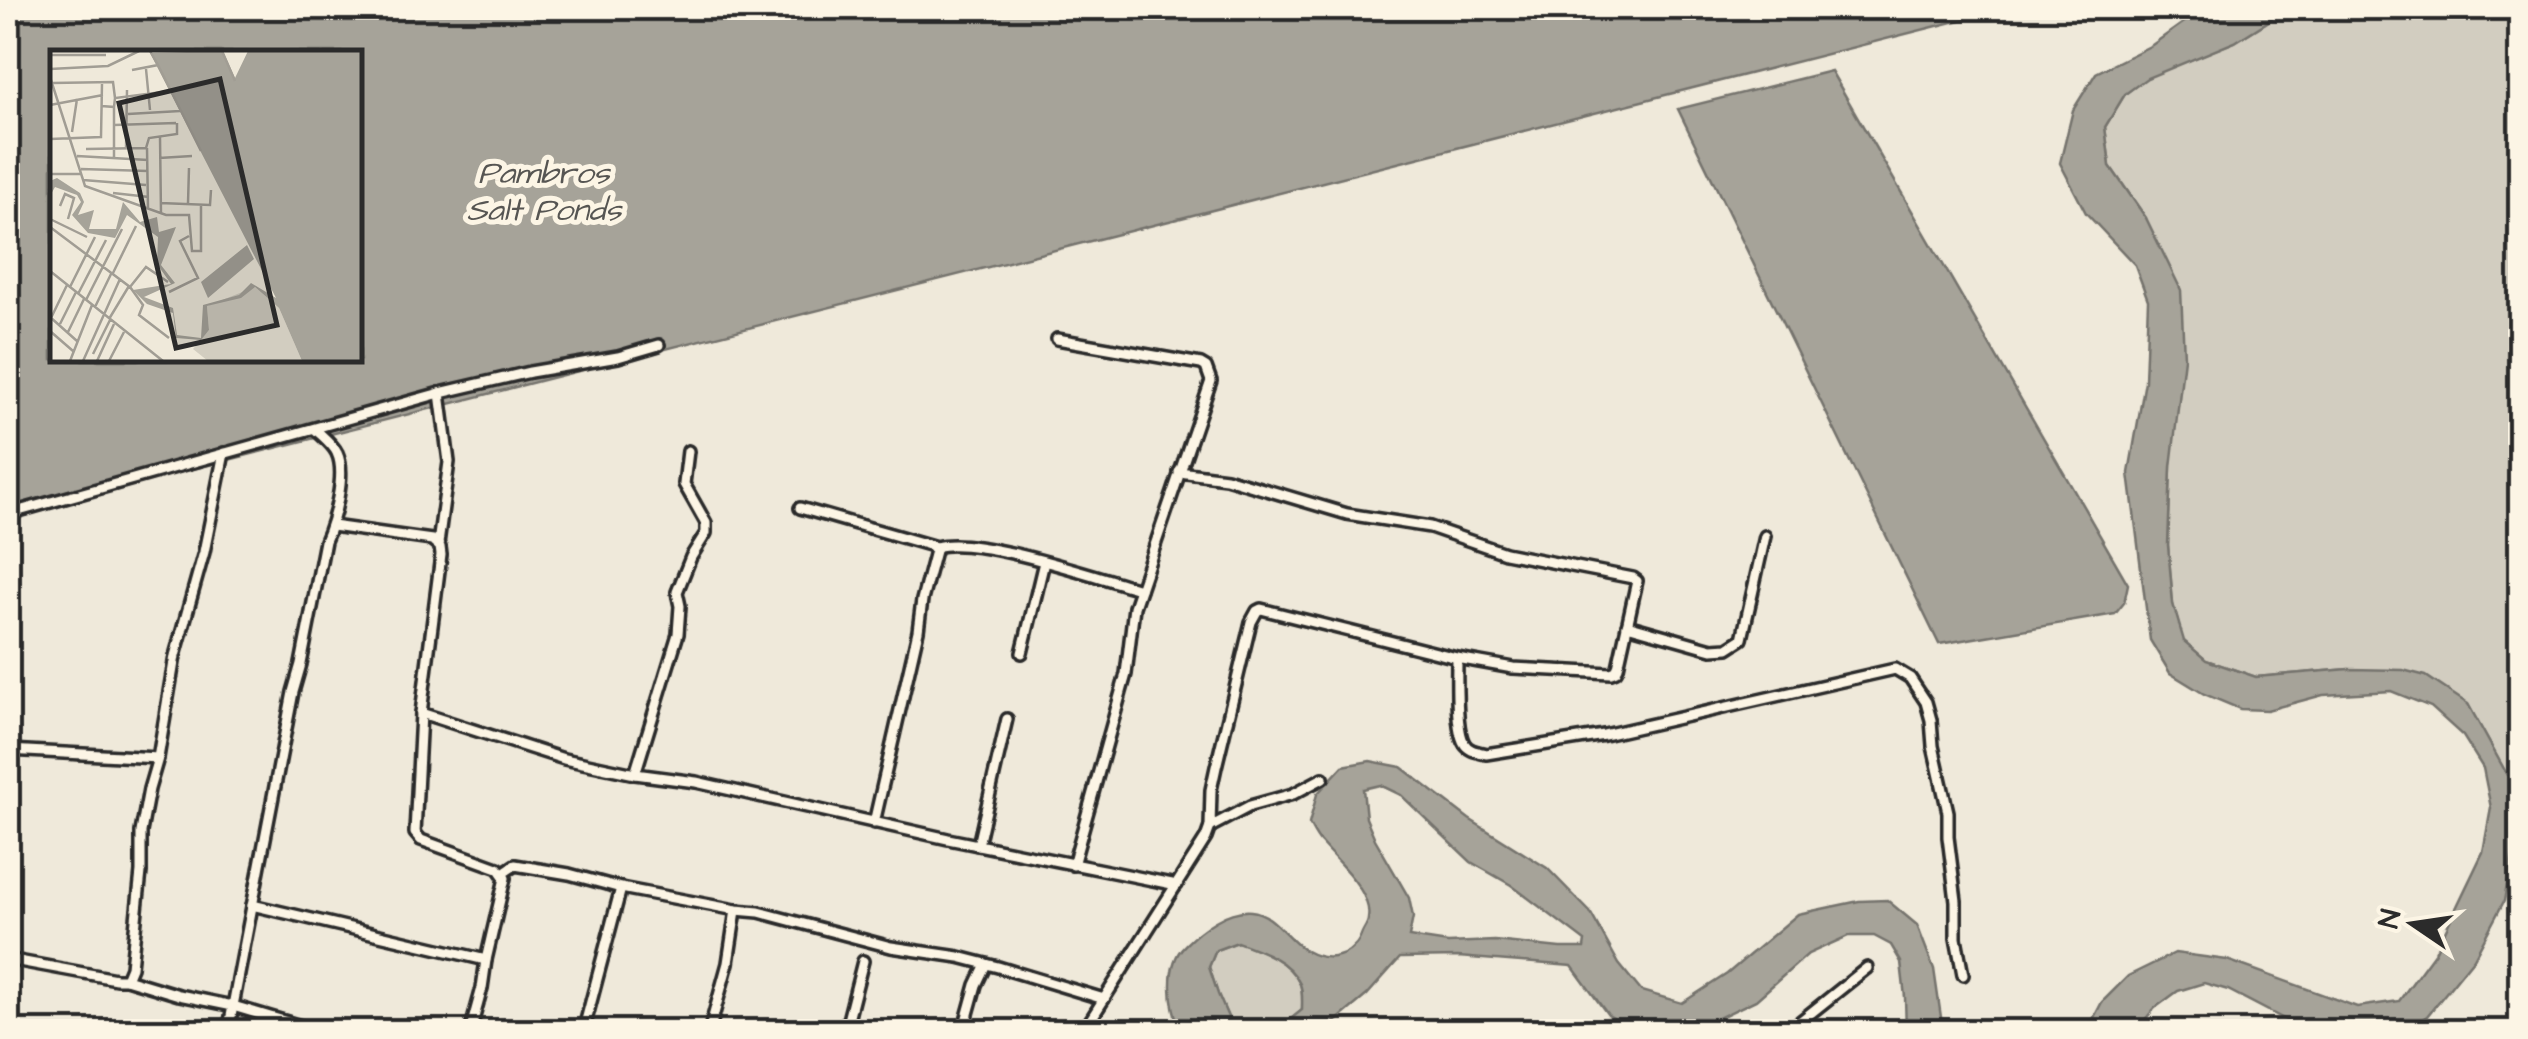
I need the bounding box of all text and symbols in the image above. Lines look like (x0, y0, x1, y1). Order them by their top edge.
inset map (50, 50, 362, 362)
water label: Pambros Salt Ponds (467, 151, 623, 233)
north arrow (2363, 874, 2463, 974)
text: N (2369, 905, 2411, 932)

